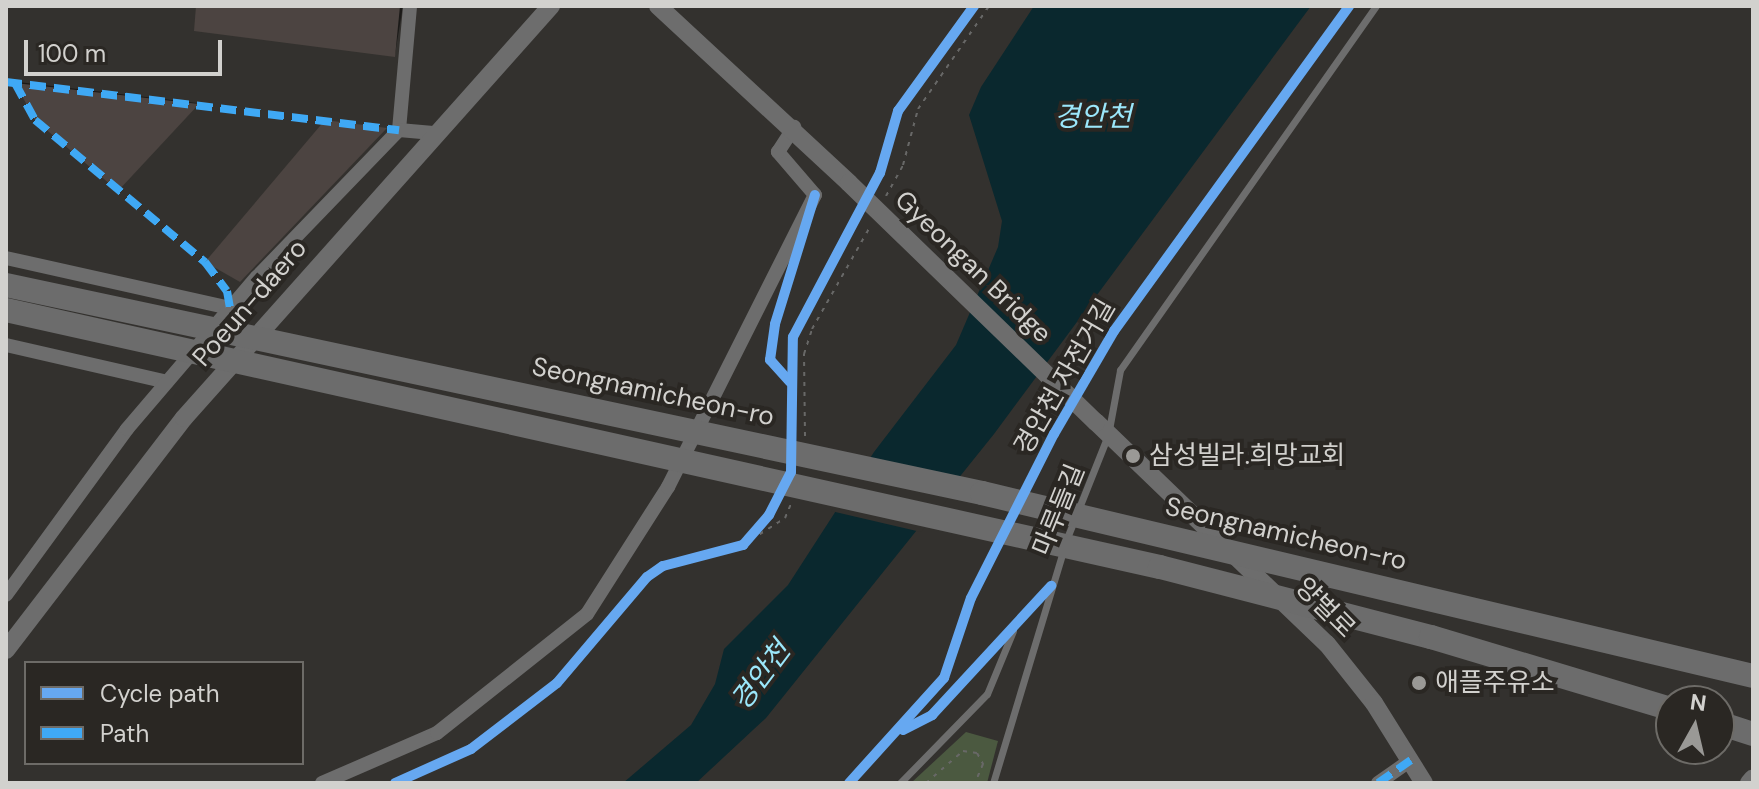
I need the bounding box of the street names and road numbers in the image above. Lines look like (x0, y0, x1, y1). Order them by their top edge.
street label: Gyeongan Bridge (888, 185, 1058, 349)
street label: Poeun-daero (186, 233, 314, 373)
street label: 경안천 자전거길 (1008, 294, 1122, 460)
street label: Seongnamicheon-ro (529, 351, 777, 433)
street label: 마루들길 (1027, 460, 1091, 560)
street label: Seongnamicheon-ro (1162, 491, 1410, 577)
street label: 양벌로 (1289, 572, 1361, 644)

